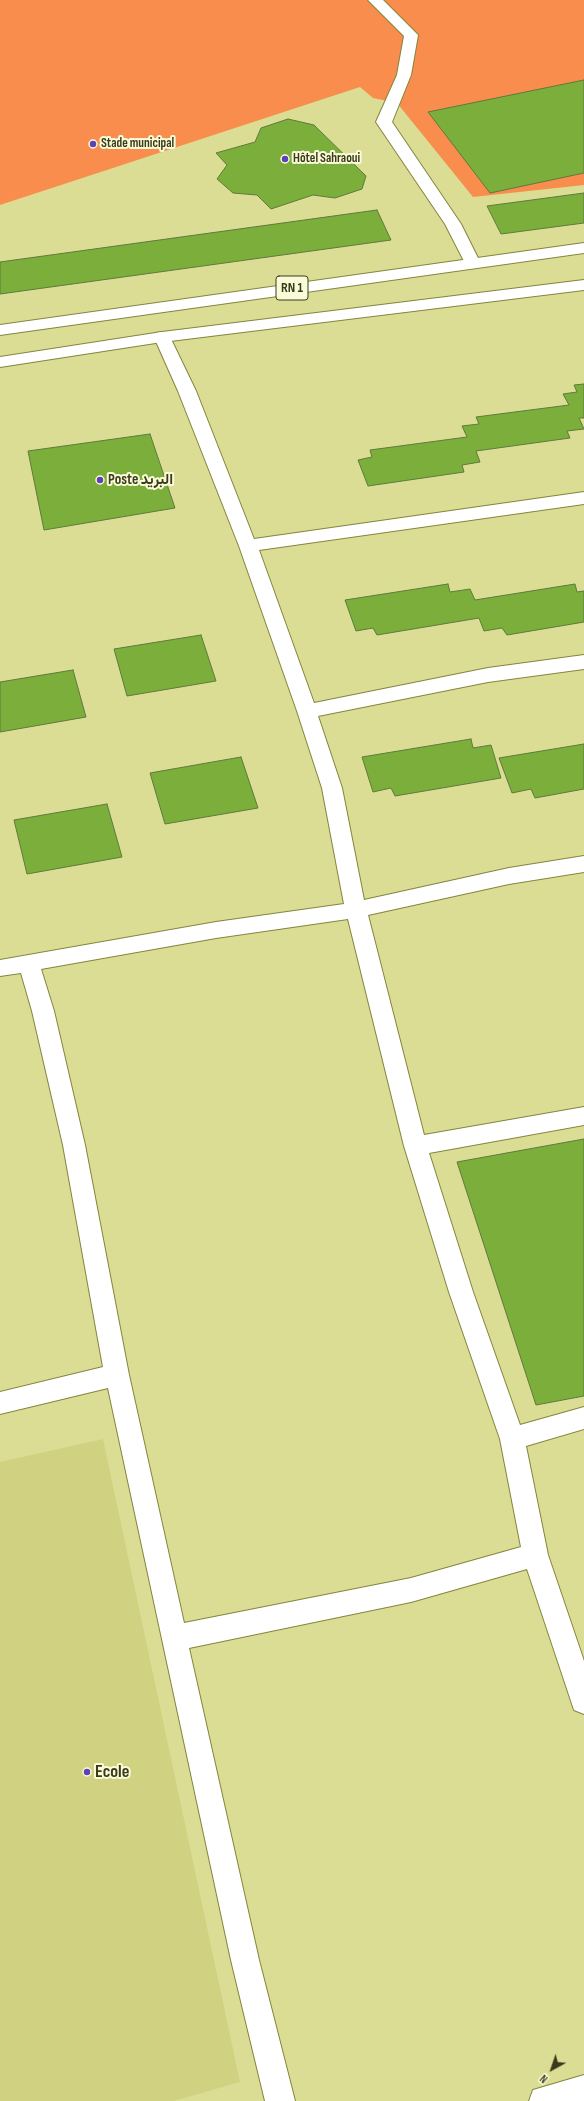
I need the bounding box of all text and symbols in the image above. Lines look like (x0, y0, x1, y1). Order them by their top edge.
place label: Stade municipal (101, 136, 174, 152)
marker: Stade municipal (88, 139, 98, 149)
place label: Hôtel Sahraoui (293, 151, 360, 167)
marker: Hôtel Sahraoui (280, 154, 290, 164)
road number: RN 1 (276, 276, 308, 300)
place label: Poste البريد (108, 471, 173, 489)
marker: Poste البريد (95, 475, 105, 485)
place label: Ecole (95, 1761, 129, 1783)
marker: Ecole (82, 1767, 92, 1777)
north arrow (532, 2049, 572, 2089)
text: N (538, 2072, 550, 2085)

